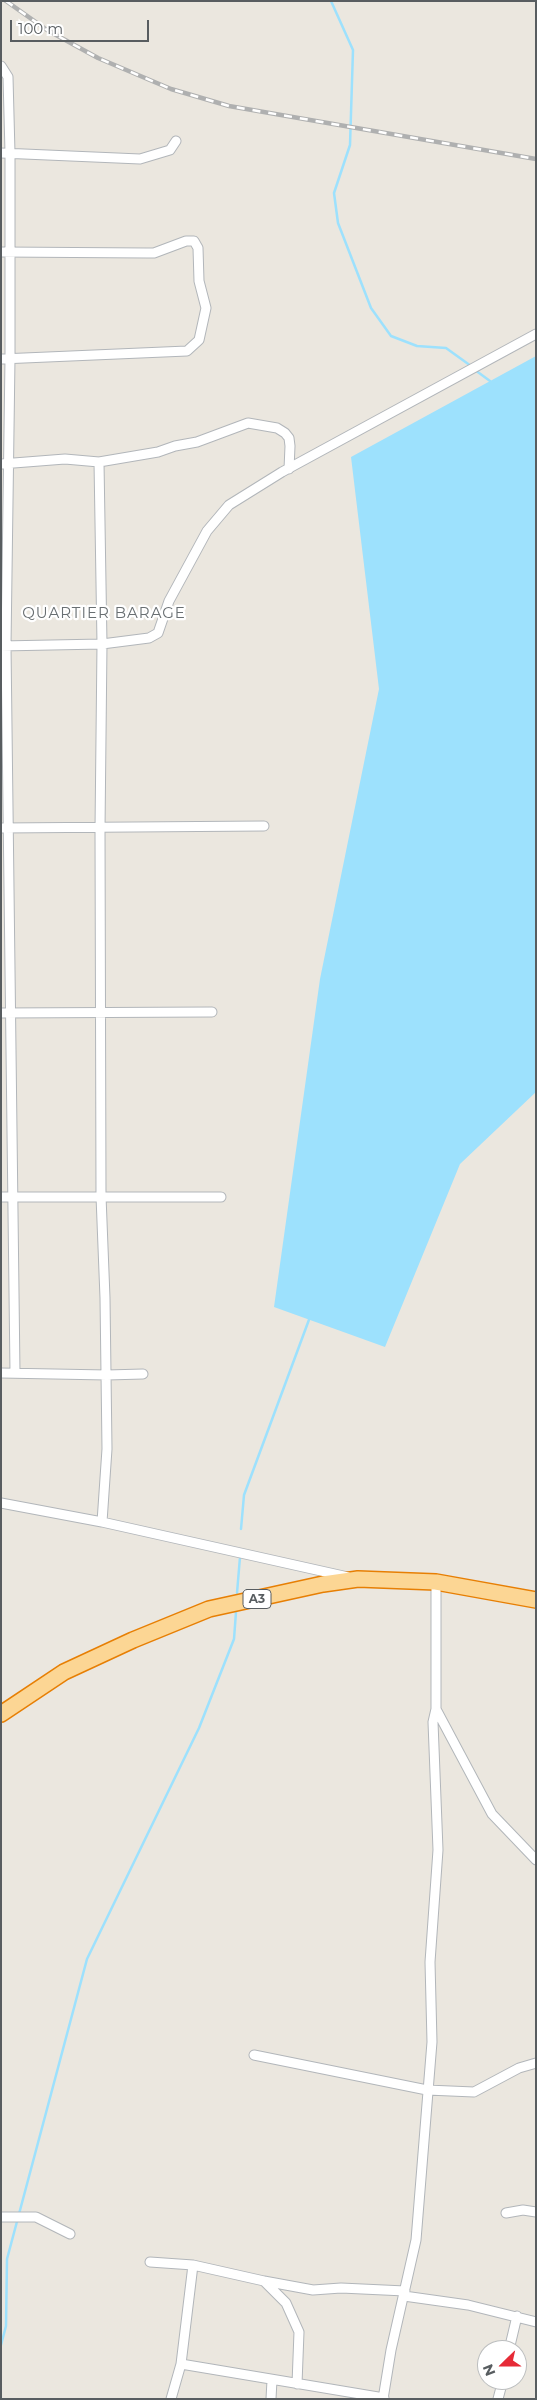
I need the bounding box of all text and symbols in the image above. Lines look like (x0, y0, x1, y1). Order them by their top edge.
scale bar (12, 10, 151, 42)
text: 100 m (18, 19, 63, 38)
district label: QUARTIER BARAGE (20, 605, 188, 623)
road number: A3 (243, 1590, 271, 1608)
north arrow (477, 2340, 527, 2390)
text: N (479, 2362, 499, 2379)

